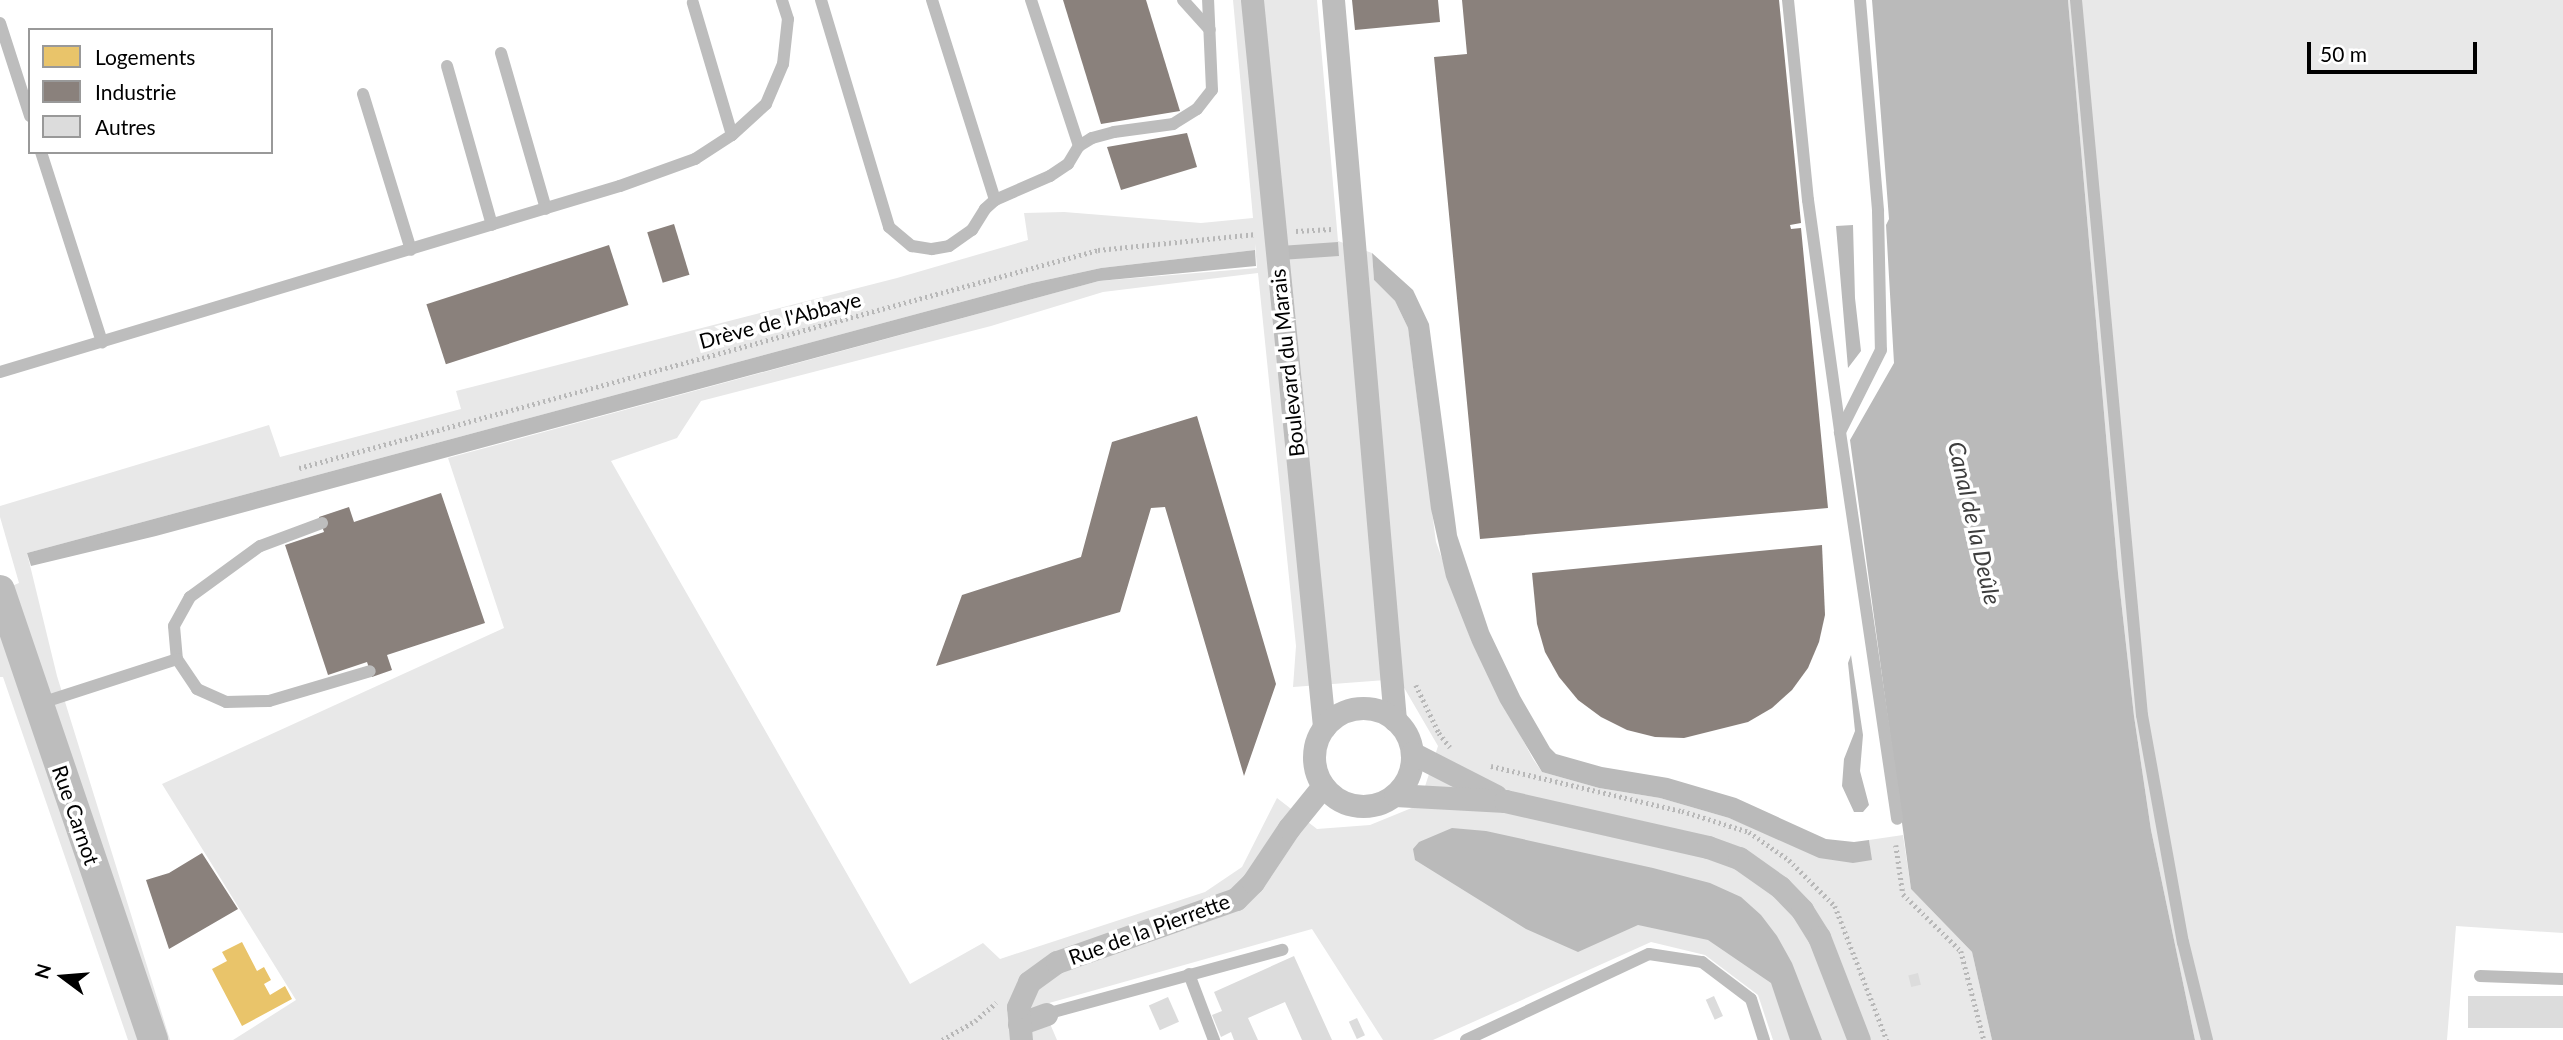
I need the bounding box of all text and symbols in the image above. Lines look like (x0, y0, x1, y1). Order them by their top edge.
legend (28, 28, 273, 154)
scale bar (2311, 28, 2481, 72)
text: 50 m (2320, 41, 2367, 66)
text: Logements (95, 44, 195, 69)
text: Industrie (95, 79, 176, 104)
text: Autres (95, 114, 156, 139)
street label: Boulevard du Marais (1265, 268, 1309, 458)
street label: Drève de l'Abbaye (696, 286, 864, 354)
water label: Canal de la Deûle (1943, 439, 2007, 607)
street label: Rue Carnot (47, 762, 105, 868)
street label: Rue de la Pierrette (1065, 888, 1233, 970)
north arrow (28, 942, 98, 1012)
text: N (29, 961, 55, 981)

